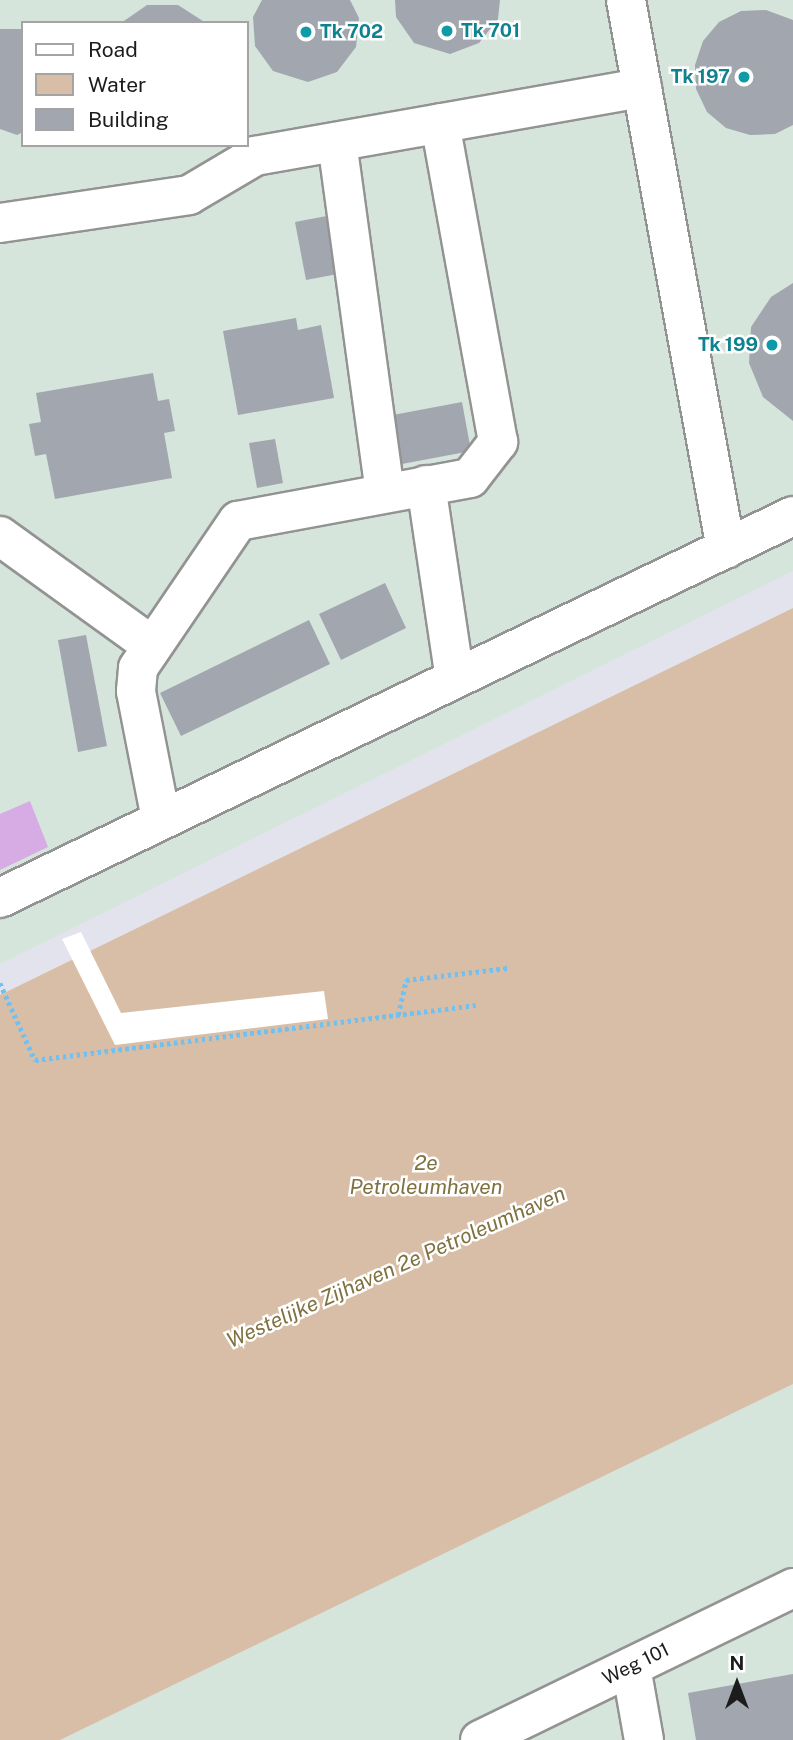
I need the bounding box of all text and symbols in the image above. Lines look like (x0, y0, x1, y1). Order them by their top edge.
place label: Tk 701 (461, 20, 520, 42)
legend (21, 21, 248, 147)
place label: Tk 702 (320, 21, 383, 43)
marker: Tk 701 (439, 23, 455, 39)
marker: Tk 702 (298, 24, 314, 40)
text: Road (88, 37, 138, 62)
place label: Tk 197 (671, 66, 730, 88)
marker: Tk 197 (736, 69, 752, 85)
text: Water (88, 72, 146, 97)
text: Building (88, 107, 169, 132)
place label: Tk 199 (698, 334, 758, 356)
marker: Tk 199 (764, 337, 780, 353)
water label: 2e Petroleumhaven (350, 1150, 502, 1200)
water label: Westelijke Zijhaven 2e Petroleumhaven (223, 1181, 569, 1353)
street label: Weg 101 (599, 1638, 673, 1690)
north arrow (702, 1649, 772, 1719)
text: N (730, 1652, 744, 1674)

